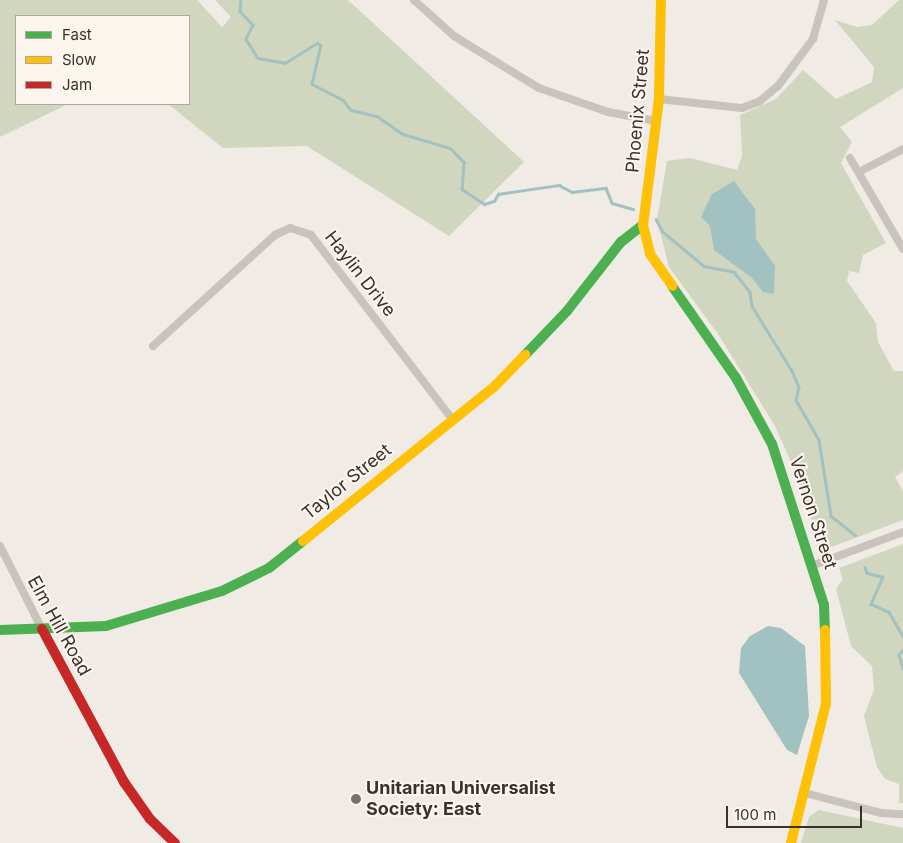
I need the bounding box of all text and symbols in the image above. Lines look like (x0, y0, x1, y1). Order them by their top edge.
legend (15, 15, 190, 105)
text: Fast (62, 25, 92, 44)
street label: Phoenix Street (622, 48, 654, 174)
text: Slow (62, 50, 96, 69)
text: Jam (62, 75, 92, 94)
street label: Haylin Drive (320, 227, 400, 321)
street label: Taylor Street (298, 440, 396, 524)
street label: Vernon Street (785, 454, 841, 572)
street label: Elm Hill Road (23, 572, 95, 680)
place label: Unitarian Universalist Society: East (366, 778, 555, 821)
marker: Unitarian Universalist Society: East (350, 793, 362, 805)
scale bar (728, 796, 864, 828)
text: 100 m (734, 805, 776, 824)

